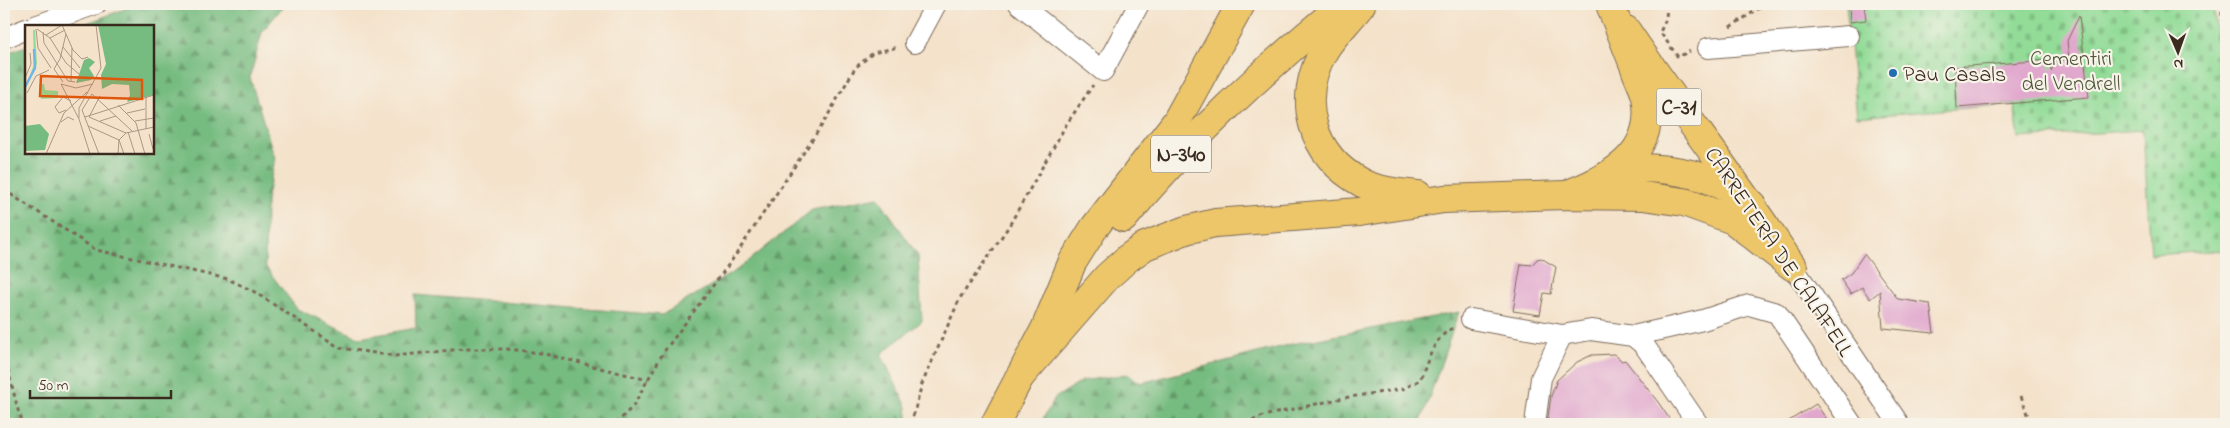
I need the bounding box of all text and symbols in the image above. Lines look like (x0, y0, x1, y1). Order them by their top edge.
inset map (25, 25, 154, 154)
north arrow (2152, 28, 2202, 78)
park label: Cementiri del Vendrell (2022, 44, 2120, 101)
text: N (2173, 53, 2183, 74)
place label: Pau Casals (1903, 60, 2006, 92)
marker: Pau Casals (1887, 67, 1899, 79)
road number: C-31 (1656, 88, 1702, 125)
road number: N-340 (1151, 136, 1211, 172)
street label: CARRETERA DE CALAFELL (1695, 141, 1860, 365)
scale bar (30, 368, 171, 400)
text: 50 m (38, 375, 69, 397)

